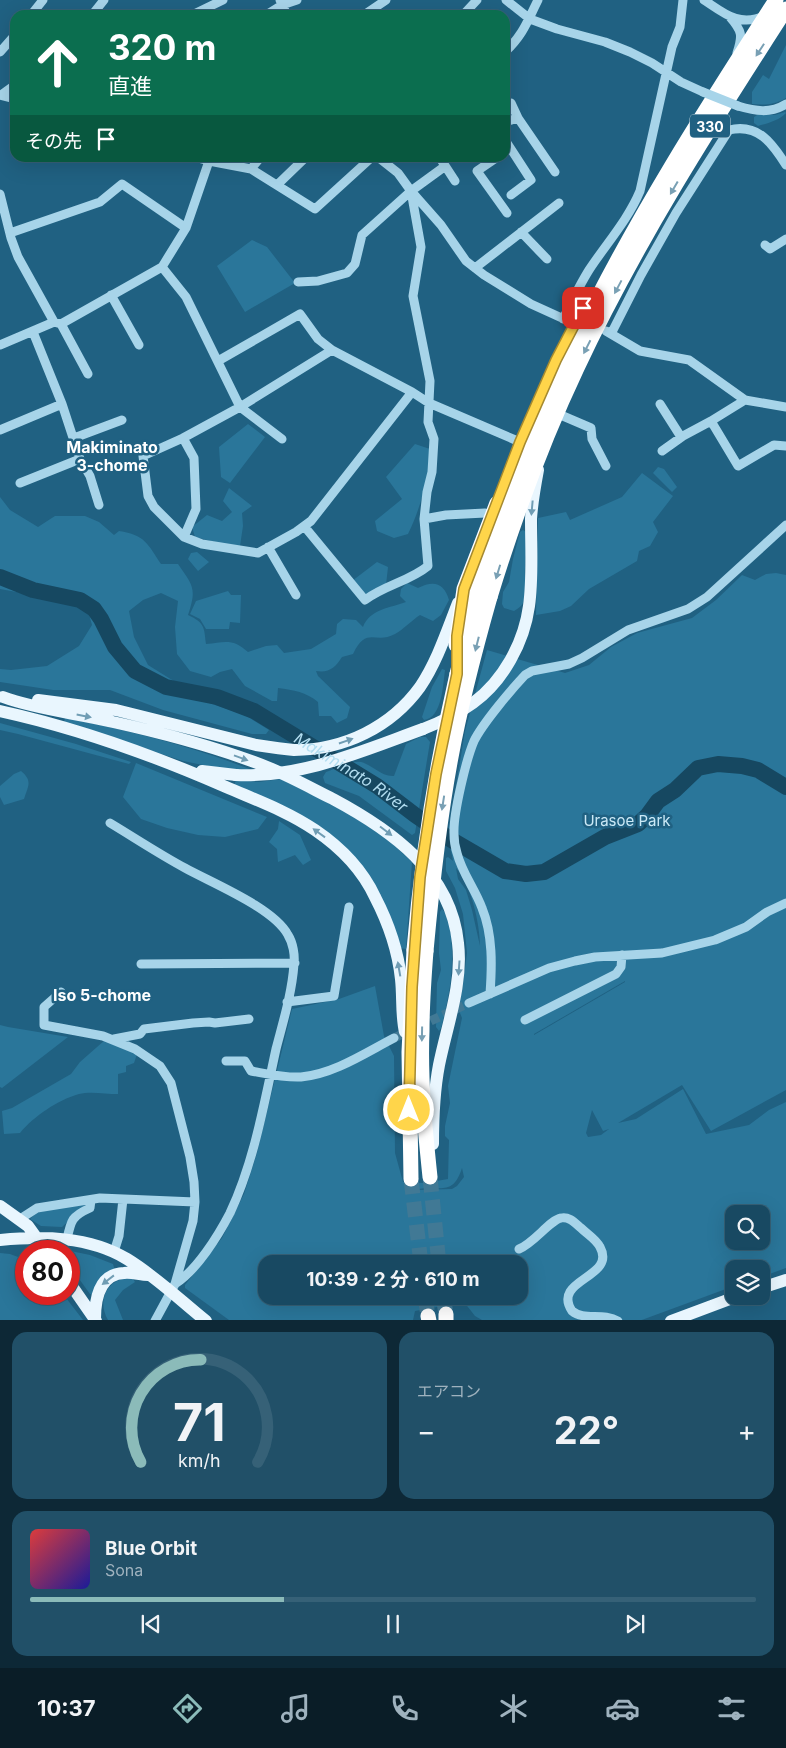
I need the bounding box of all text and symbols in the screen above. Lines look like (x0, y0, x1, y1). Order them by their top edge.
text: 320 m (108, 26, 216, 68)
icon: ahead (25, 30, 90, 95)
one-way arrow (755, 43, 764, 56)
text: 直進 (108, 73, 152, 99)
road number: 330 (690, 114, 730, 138)
icon: arrive (92, 125, 120, 153)
text: その先 (25, 130, 82, 153)
one-way arrow (669, 181, 678, 194)
one-way arrow (614, 279, 622, 294)
pin (562, 287, 604, 329)
icon: arrive (569, 294, 597, 322)
one-way arrow (583, 339, 591, 354)
district label: Makiminato 3-chome (66, 437, 158, 475)
one-way arrow (528, 501, 536, 517)
one-way arrow (493, 565, 501, 580)
one-way arrow (473, 637, 481, 652)
one-way arrow (77, 712, 92, 720)
water label: Makiminato River (291, 728, 413, 817)
one-way arrow (339, 737, 354, 745)
one-way arrow (234, 754, 249, 762)
one-way arrow (439, 796, 447, 812)
park label: Urasoe Park (583, 811, 671, 830)
one-way arrow (379, 826, 392, 837)
one-way arrow (312, 828, 326, 838)
one-way arrow (454, 960, 462, 976)
one-way arrow (395, 961, 403, 977)
district label: Iso 5-chome (53, 985, 151, 1005)
one-way arrow (418, 1026, 426, 1042)
position arrow (382, 1083, 434, 1135)
map controls (725, 1205, 770, 1305)
button: search (725, 1205, 770, 1250)
speed limit sign: 80 (15, 1240, 80, 1305)
button: layers (725, 1260, 770, 1305)
text: 10:39 · 2 分 · 610 m (306, 1268, 480, 1291)
one-way arrow (102, 1275, 115, 1286)
text: エアコン (417, 1381, 481, 1401)
text: 71 (173, 1391, 226, 1454)
text: 22° (554, 1407, 619, 1453)
text: − (417, 1414, 436, 1448)
text: + (737, 1414, 756, 1448)
text: km/h (178, 1450, 221, 1471)
text: Blue Orbit (105, 1537, 197, 1560)
text: Sona (105, 1560, 143, 1580)
icon: previous (137, 1610, 165, 1638)
icon: pause (379, 1610, 407, 1638)
icon: next (621, 1610, 649, 1638)
icon: directions (170, 1691, 205, 1726)
icon: music (278, 1691, 313, 1726)
icon: phone (387, 1691, 422, 1726)
icon: climate (496, 1691, 531, 1726)
icon: car (605, 1691, 640, 1726)
icon: filters (714, 1691, 749, 1726)
text: 10:37 (37, 1695, 96, 1721)

